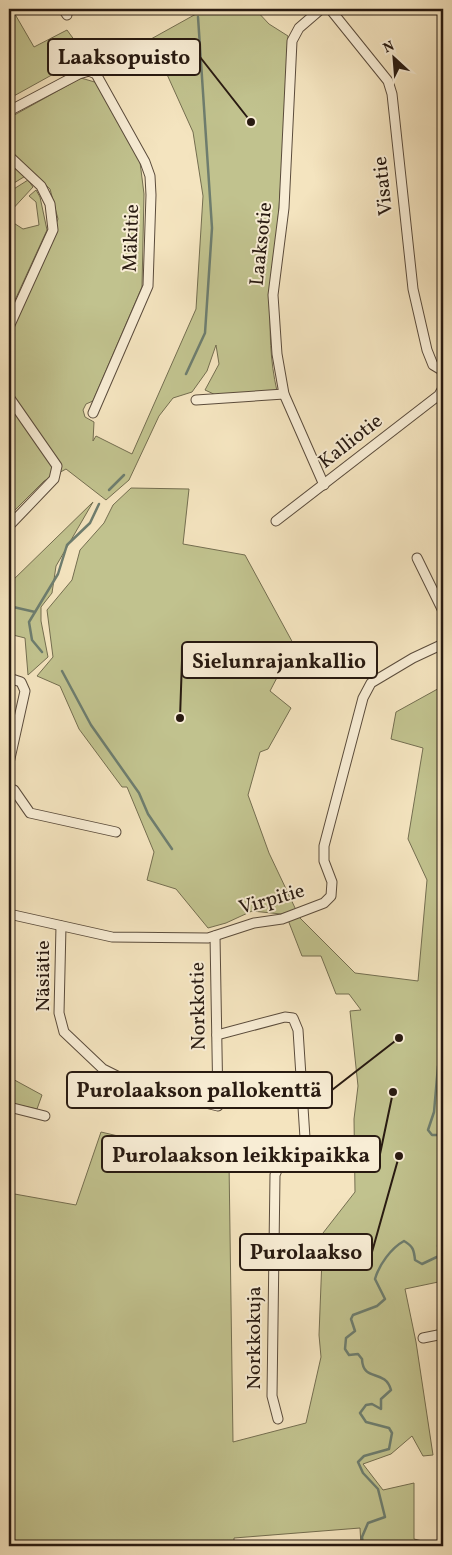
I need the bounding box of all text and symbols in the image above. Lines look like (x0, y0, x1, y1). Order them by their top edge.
north arrow (370, 32, 420, 82)
text: N (380, 37, 398, 58)
callout: Laaksopuisto (48, 39, 200, 75)
text: Laaksopuisto (58, 44, 190, 73)
street label: Visatie (367, 155, 401, 217)
street label: Laaksotie (244, 201, 280, 287)
street label: Mäkitie (117, 204, 147, 272)
street label: Kalliotie (313, 408, 389, 476)
callout: Sielunrajankallio (182, 642, 377, 678)
text: Sielunrajankallio (192, 648, 366, 677)
street label: Virpitie (236, 877, 308, 923)
street label: Näsiätie (30, 940, 58, 1012)
street label: Norkkotie (184, 961, 214, 1051)
callout: Purolaakson pallokenttä (67, 1072, 332, 1108)
text: Purolaakson pallokenttä (76, 1077, 322, 1106)
callout: Purolaakson leikkipaikka (102, 1136, 380, 1172)
text: Purolaakson leikkipaikka (112, 1142, 370, 1171)
callout: Purolaakso (240, 1234, 372, 1270)
text: Purolaakso (250, 1239, 362, 1268)
street label: Norkkokuja (241, 1286, 269, 1390)

